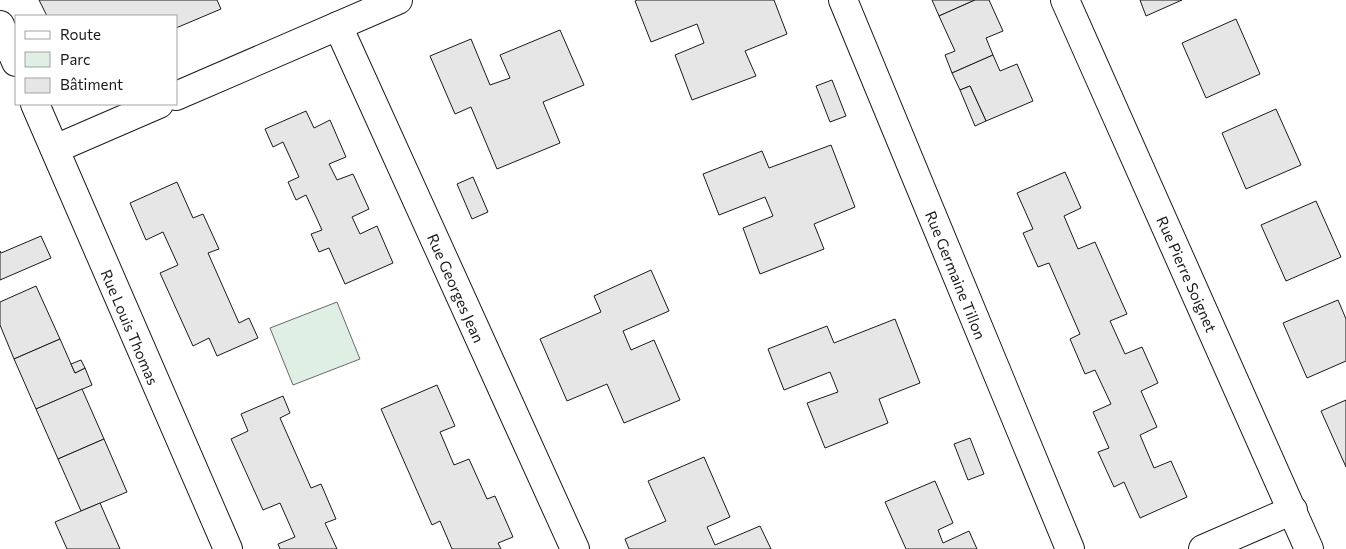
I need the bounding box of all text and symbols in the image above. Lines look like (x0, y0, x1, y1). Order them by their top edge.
legend (15, 15, 178, 105)
text: Route (60, 25, 101, 43)
text: Parc (60, 50, 90, 68)
text: Bâtiment (60, 75, 123, 93)
street label: Rue Germaine Tillon (922, 208, 990, 342)
street label: Rue Pierre Soignet (1153, 213, 1221, 335)
street label: Rue Georges Jean (424, 231, 488, 345)
street label: Rue Louis Thomas (98, 267, 162, 388)

